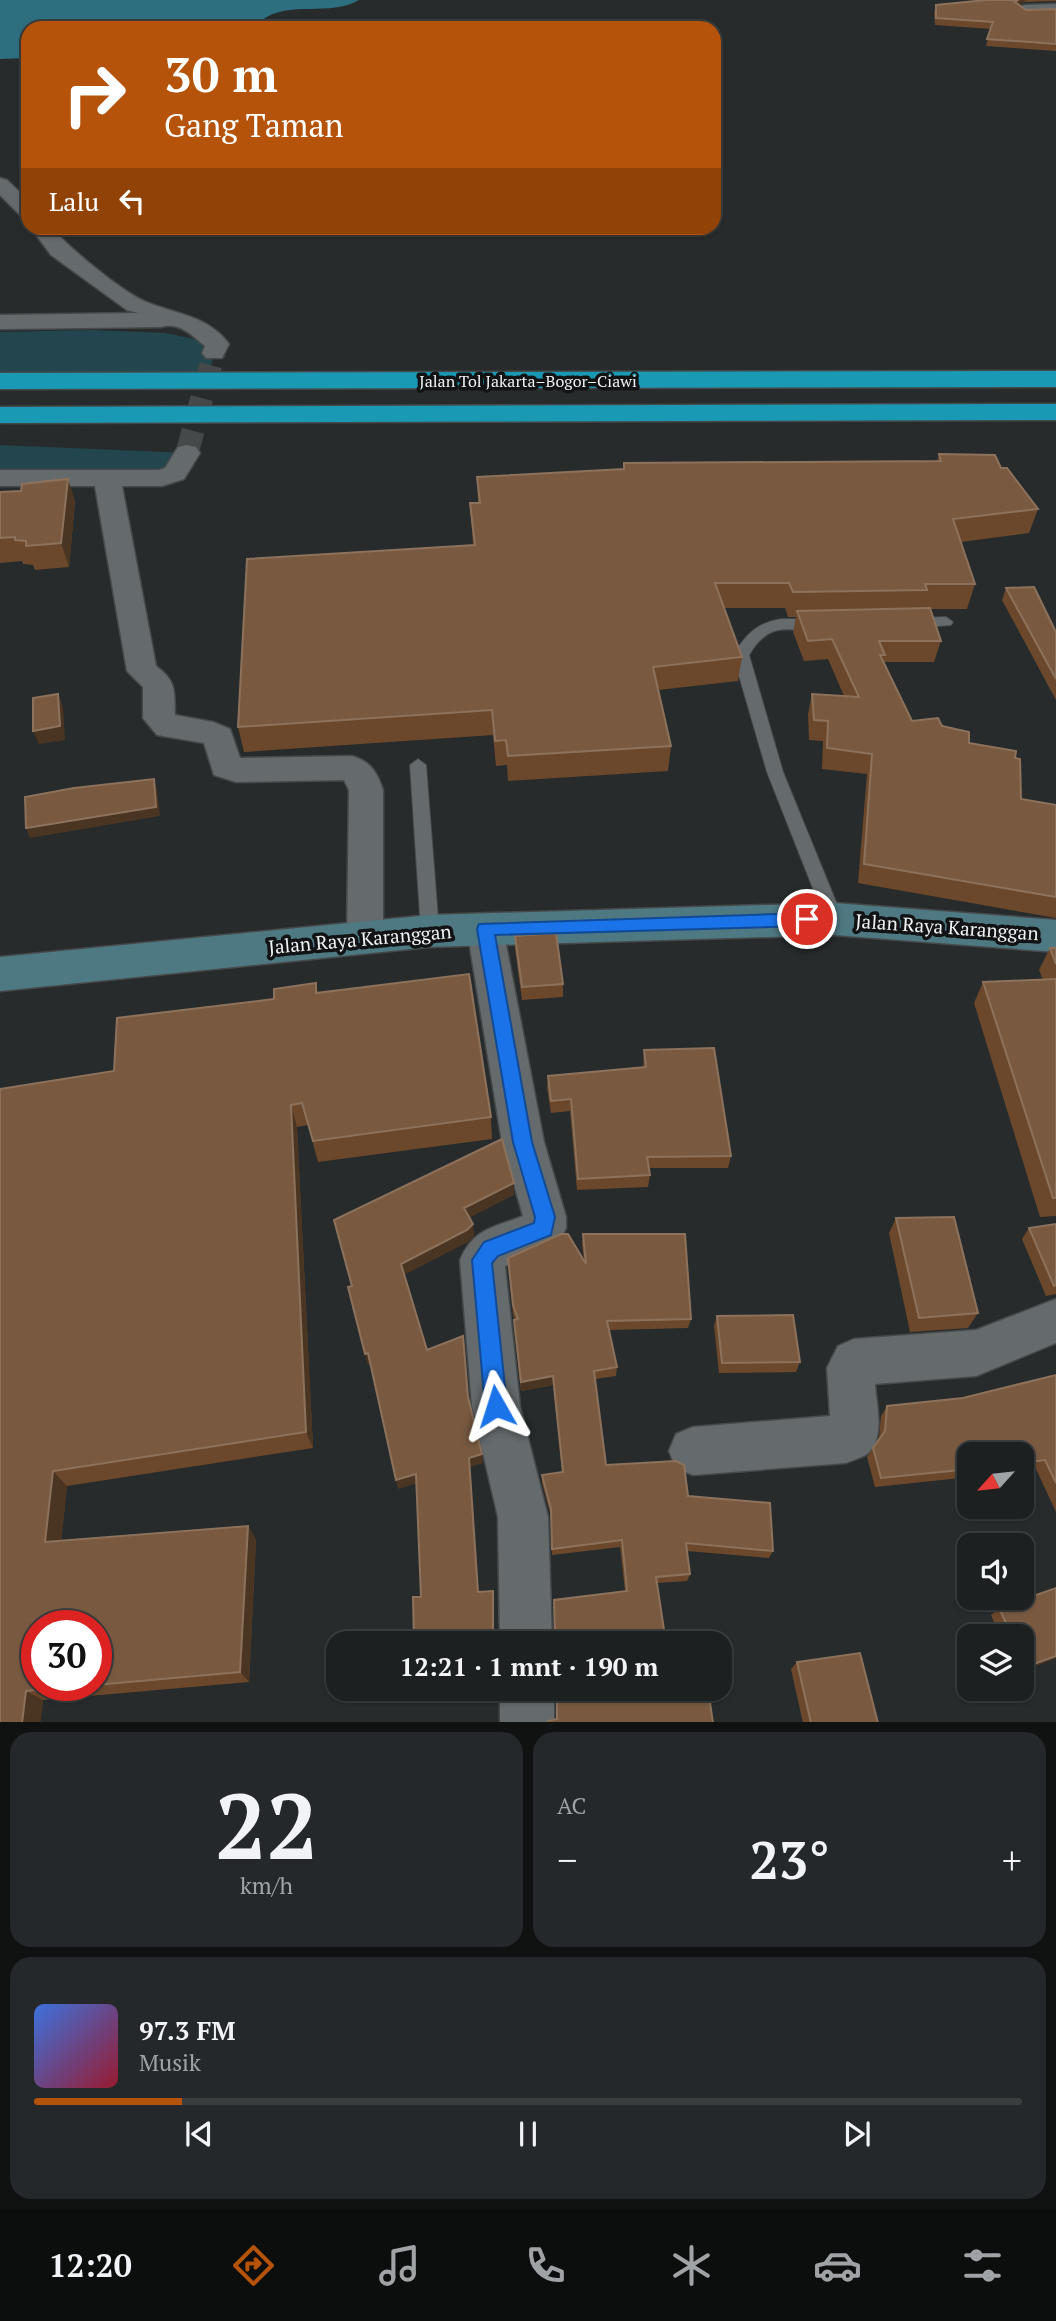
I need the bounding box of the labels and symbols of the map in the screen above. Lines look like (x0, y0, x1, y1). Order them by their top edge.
street label: Jalan Tol Jakarta–Bogor–Ciawi (419, 370, 637, 392)
pin (777, 889, 837, 949)
street label: Jalan Raya Karanggan (855, 908, 1040, 945)
street label: Jalan Raya Karanggan (267, 918, 453, 959)
position arrow (459, 1369, 533, 1443)
north arrow (957, 1442, 1034, 1519)
speed limit sign: 30 (21, 1610, 112, 1701)

